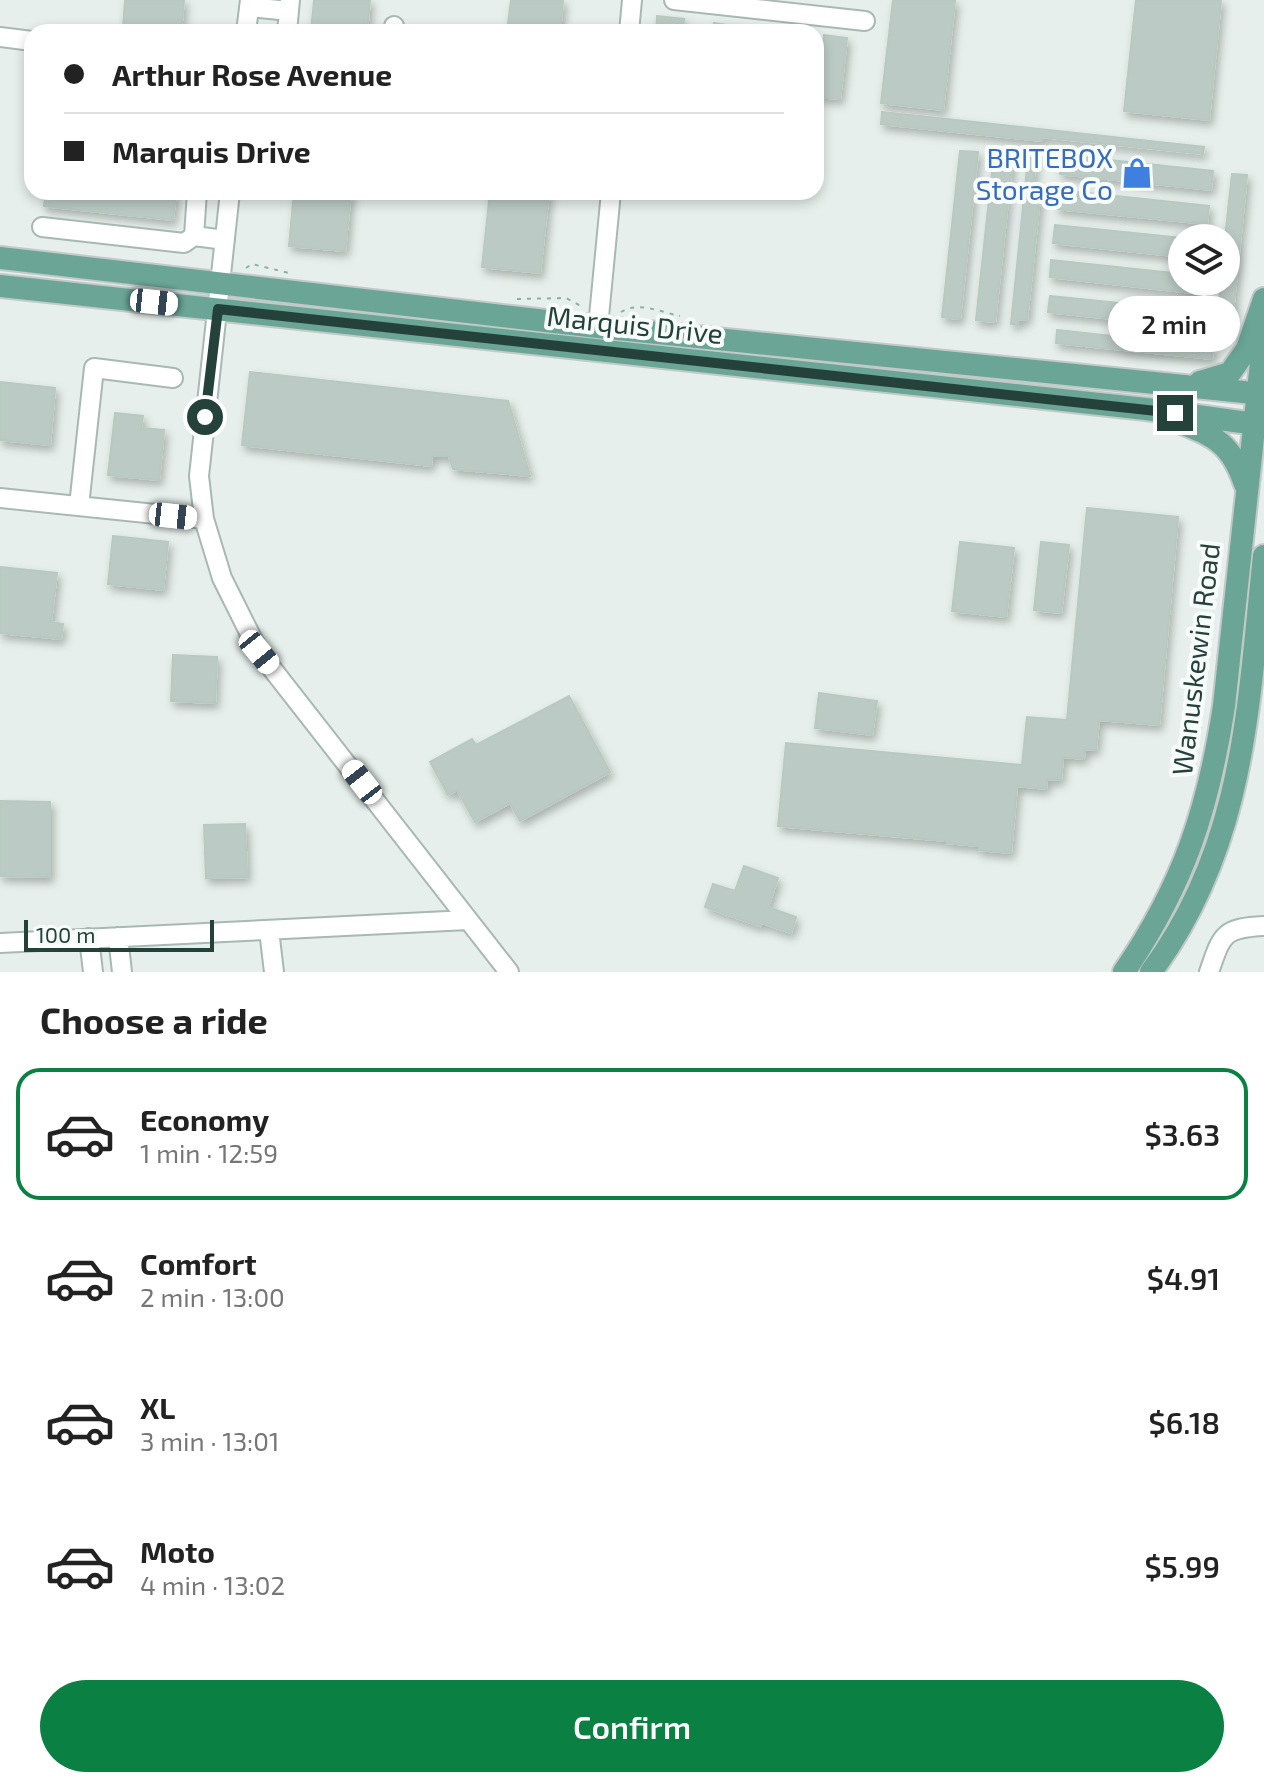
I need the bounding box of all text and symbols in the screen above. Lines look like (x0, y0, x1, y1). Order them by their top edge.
text: Arthur Rose Avenue (112, 56, 392, 92)
text: Marquis Drive (112, 133, 311, 169)
place label: BRITEBOX Storage Co (976, 140, 1113, 206)
shop icon: BRITEBOX Storage Co (1120, 156, 1154, 190)
map controls (1168, 224, 1240, 296)
button: layers (1168, 224, 1240, 296)
car (129, 288, 179, 316)
callout: 2 min (1109, 297, 1241, 353)
street label: Marquis Drive (545, 298, 725, 350)
text: 2 min (1141, 308, 1207, 339)
route end (1157, 395, 1193, 431)
route start (187, 399, 223, 435)
car (148, 502, 198, 530)
street label: Wanuskewin Road (1164, 541, 1226, 777)
car (235, 626, 283, 678)
car (338, 756, 386, 808)
scale bar (24, 916, 214, 952)
text: 100 m (36, 921, 95, 947)
text: Choose a ride (40, 998, 268, 1041)
icon: car (44, 1098, 116, 1170)
text: Economy (140, 1101, 269, 1137)
text: $3.63 (1144, 1116, 1220, 1152)
text: 1 min · 12:59 (140, 1137, 278, 1168)
icon: car (44, 1242, 116, 1314)
text: Comfort (140, 1245, 257, 1281)
text: $4.91 (1147, 1260, 1220, 1296)
text: 2 min · 13:00 (140, 1281, 285, 1312)
icon: car (44, 1386, 116, 1458)
text: XL (140, 1389, 175, 1425)
text: $6.18 (1148, 1404, 1220, 1440)
text: 3 min · 13:01 (140, 1425, 279, 1456)
icon: car (44, 1530, 116, 1602)
text: Moto (140, 1533, 215, 1569)
text: $5.99 (1144, 1548, 1220, 1584)
text: 4 min · 13:02 (140, 1569, 285, 1600)
button: Confirm (40, 1680, 1224, 1772)

